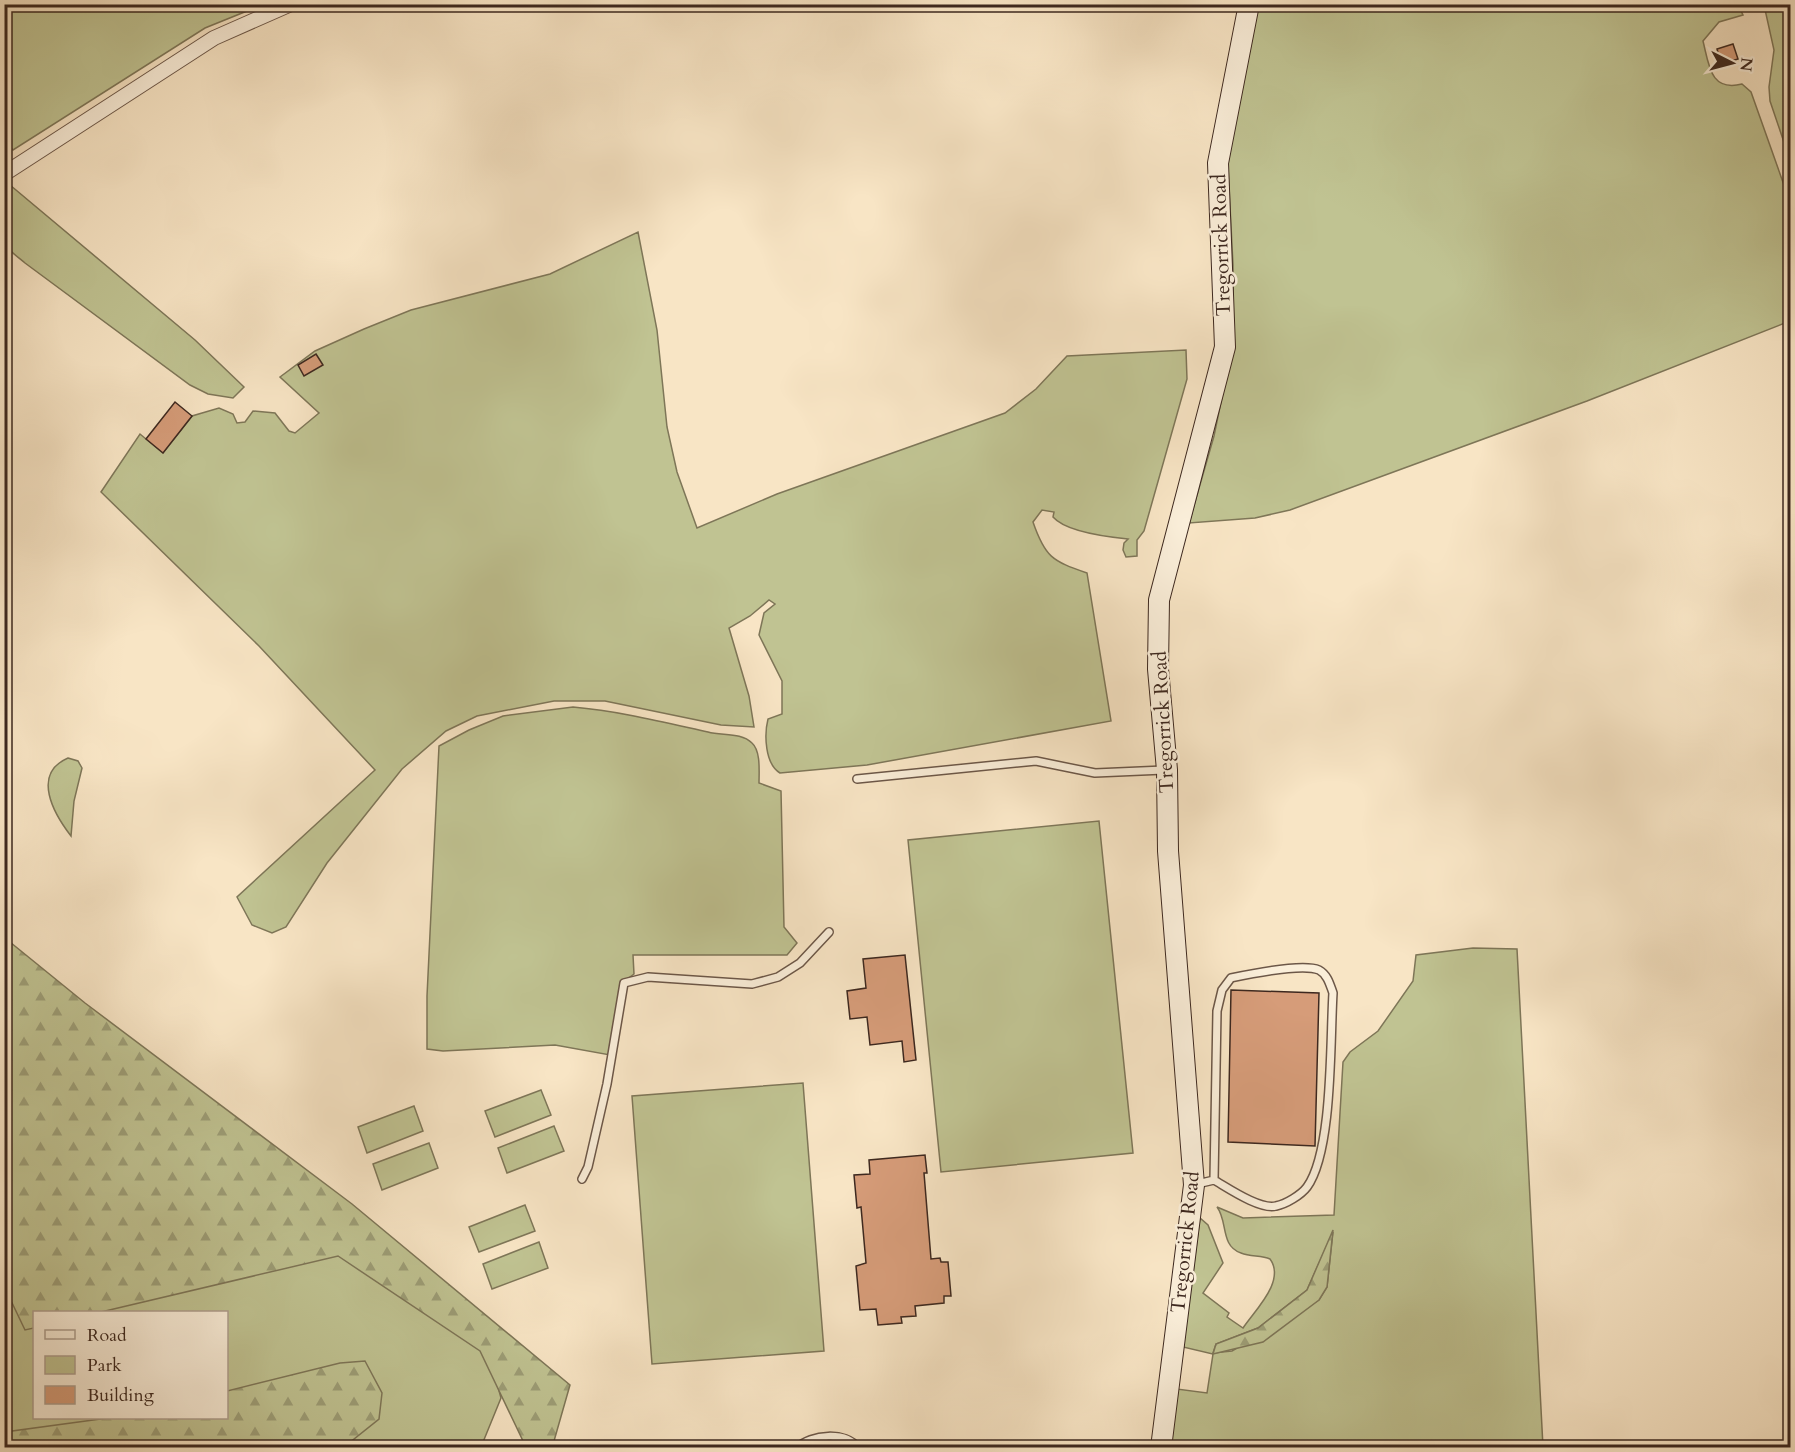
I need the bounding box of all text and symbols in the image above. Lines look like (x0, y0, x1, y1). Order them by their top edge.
north arrow (1702, 33, 1762, 93)
text: N (1734, 56, 1758, 73)
street label: Tregorrick Road (1205, 173, 1237, 317)
street label: Tregorrick Road (1146, 650, 1180, 794)
street label: Tregorrick Road (1164, 1169, 1206, 1314)
legend (33, 1311, 228, 1419)
text: Road (87, 1323, 127, 1348)
text: Park (87, 1353, 122, 1378)
text: Building (87, 1383, 155, 1408)

